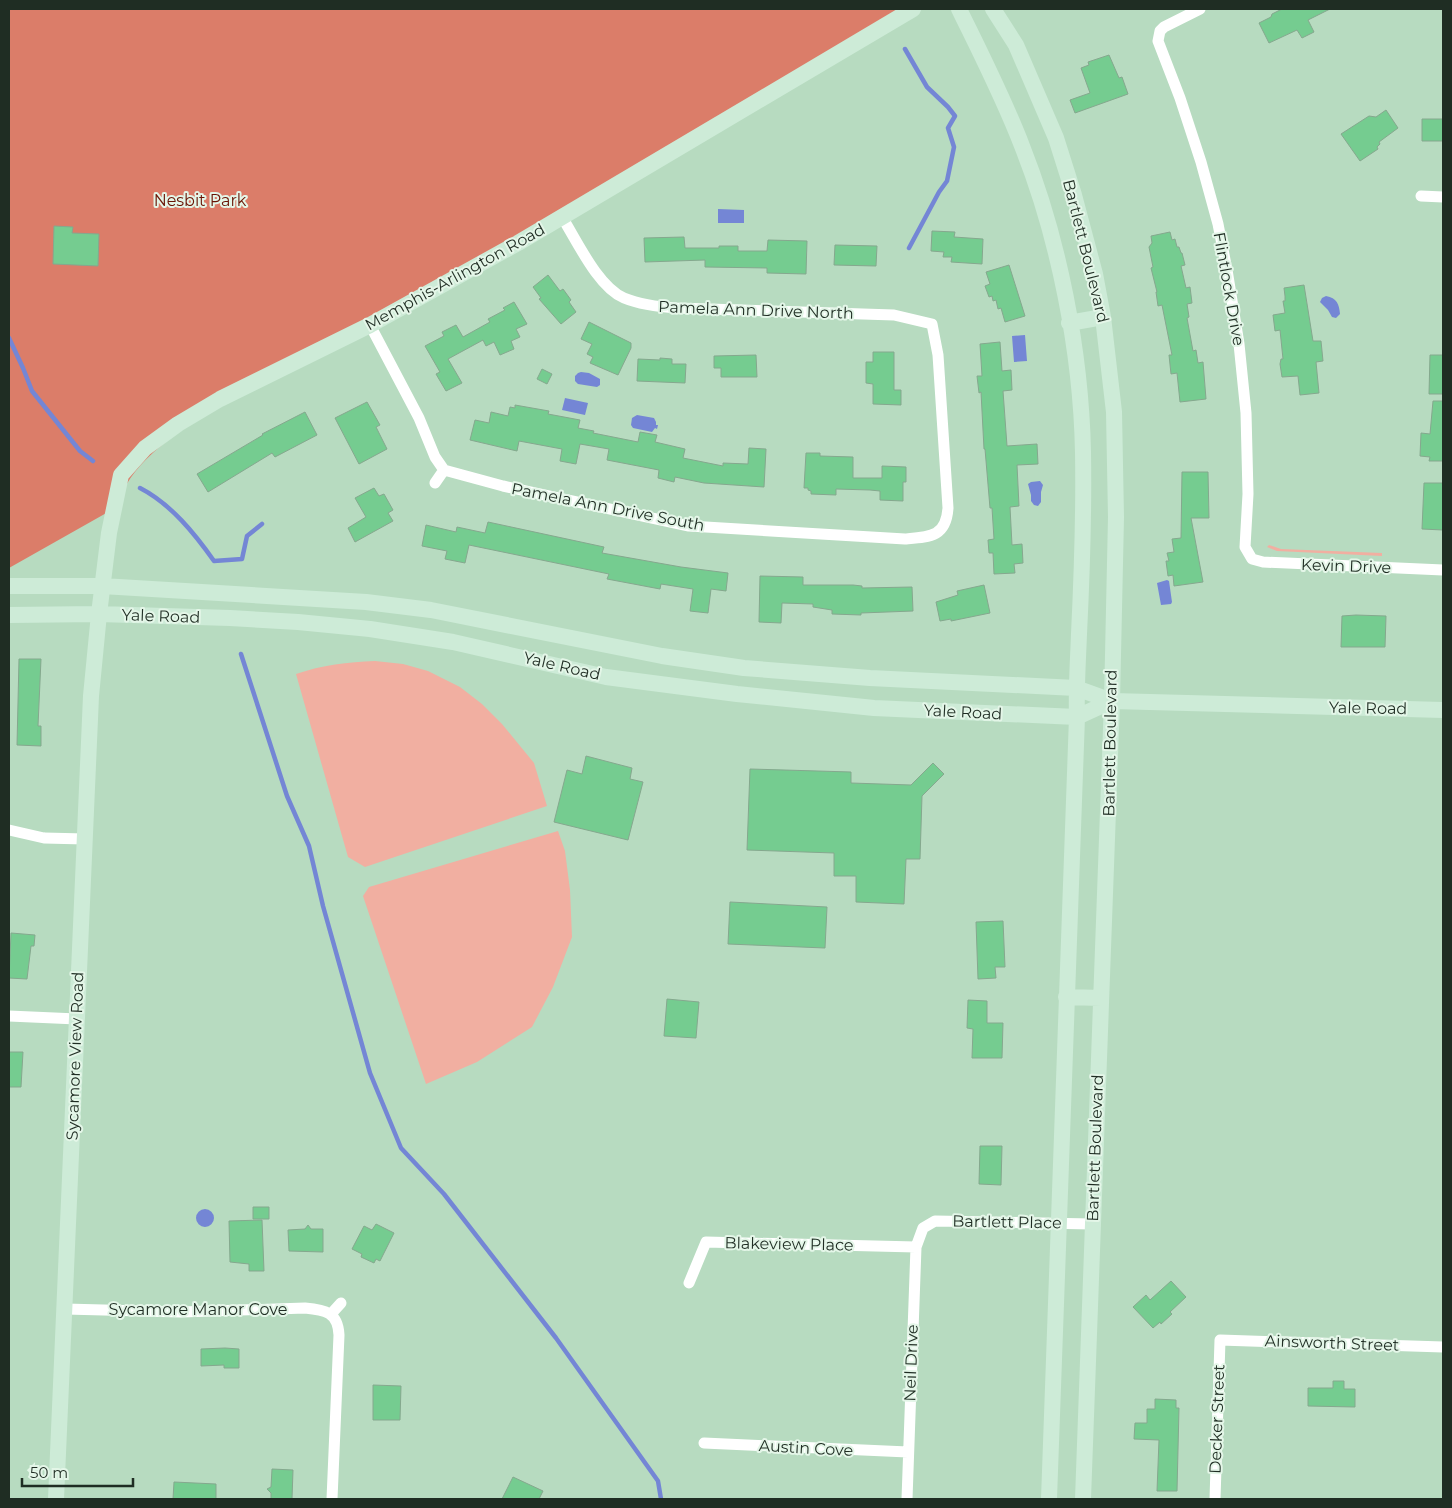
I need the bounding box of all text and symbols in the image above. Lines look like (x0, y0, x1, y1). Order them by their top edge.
street label: Bartlett Boulevard (1059, 177, 1113, 325)
park label: Nesbit Park (154, 191, 247, 210)
street label: Memphis-Arlington Road (362, 220, 548, 334)
street label: Flintlock Drive (1210, 231, 1248, 347)
street label: Pamela Ann Drive North (658, 297, 854, 323)
street label: Pamela Ann Drive South (510, 479, 706, 535)
street label: Kevin Drive (1301, 555, 1391, 577)
street label: Yale Road (121, 605, 201, 627)
street label: Yale Road (522, 648, 602, 684)
street label: Bartlett Boulevard (1099, 669, 1121, 817)
street label: Yale Road (1329, 698, 1407, 718)
street label: Yale Road (923, 700, 1003, 724)
street label: Sycamore View Road (63, 971, 87, 1141)
street label: Bartlett Boulevard (1083, 1074, 1107, 1222)
street label: Bartlett Place (952, 1212, 1062, 1232)
street label: Blakeview Place (724, 1233, 854, 1255)
street label: Sycamore Manor Cove (109, 1300, 287, 1319)
street label: Neil Drive (900, 1324, 922, 1402)
street label: Ainsworth Street (1264, 1331, 1400, 1355)
street label: Decker Street (1206, 1363, 1228, 1474)
street label: Austin Cove (758, 1436, 854, 1460)
scale bar (22, 1456, 134, 1488)
text: 50 m (30, 1463, 68, 1482)

